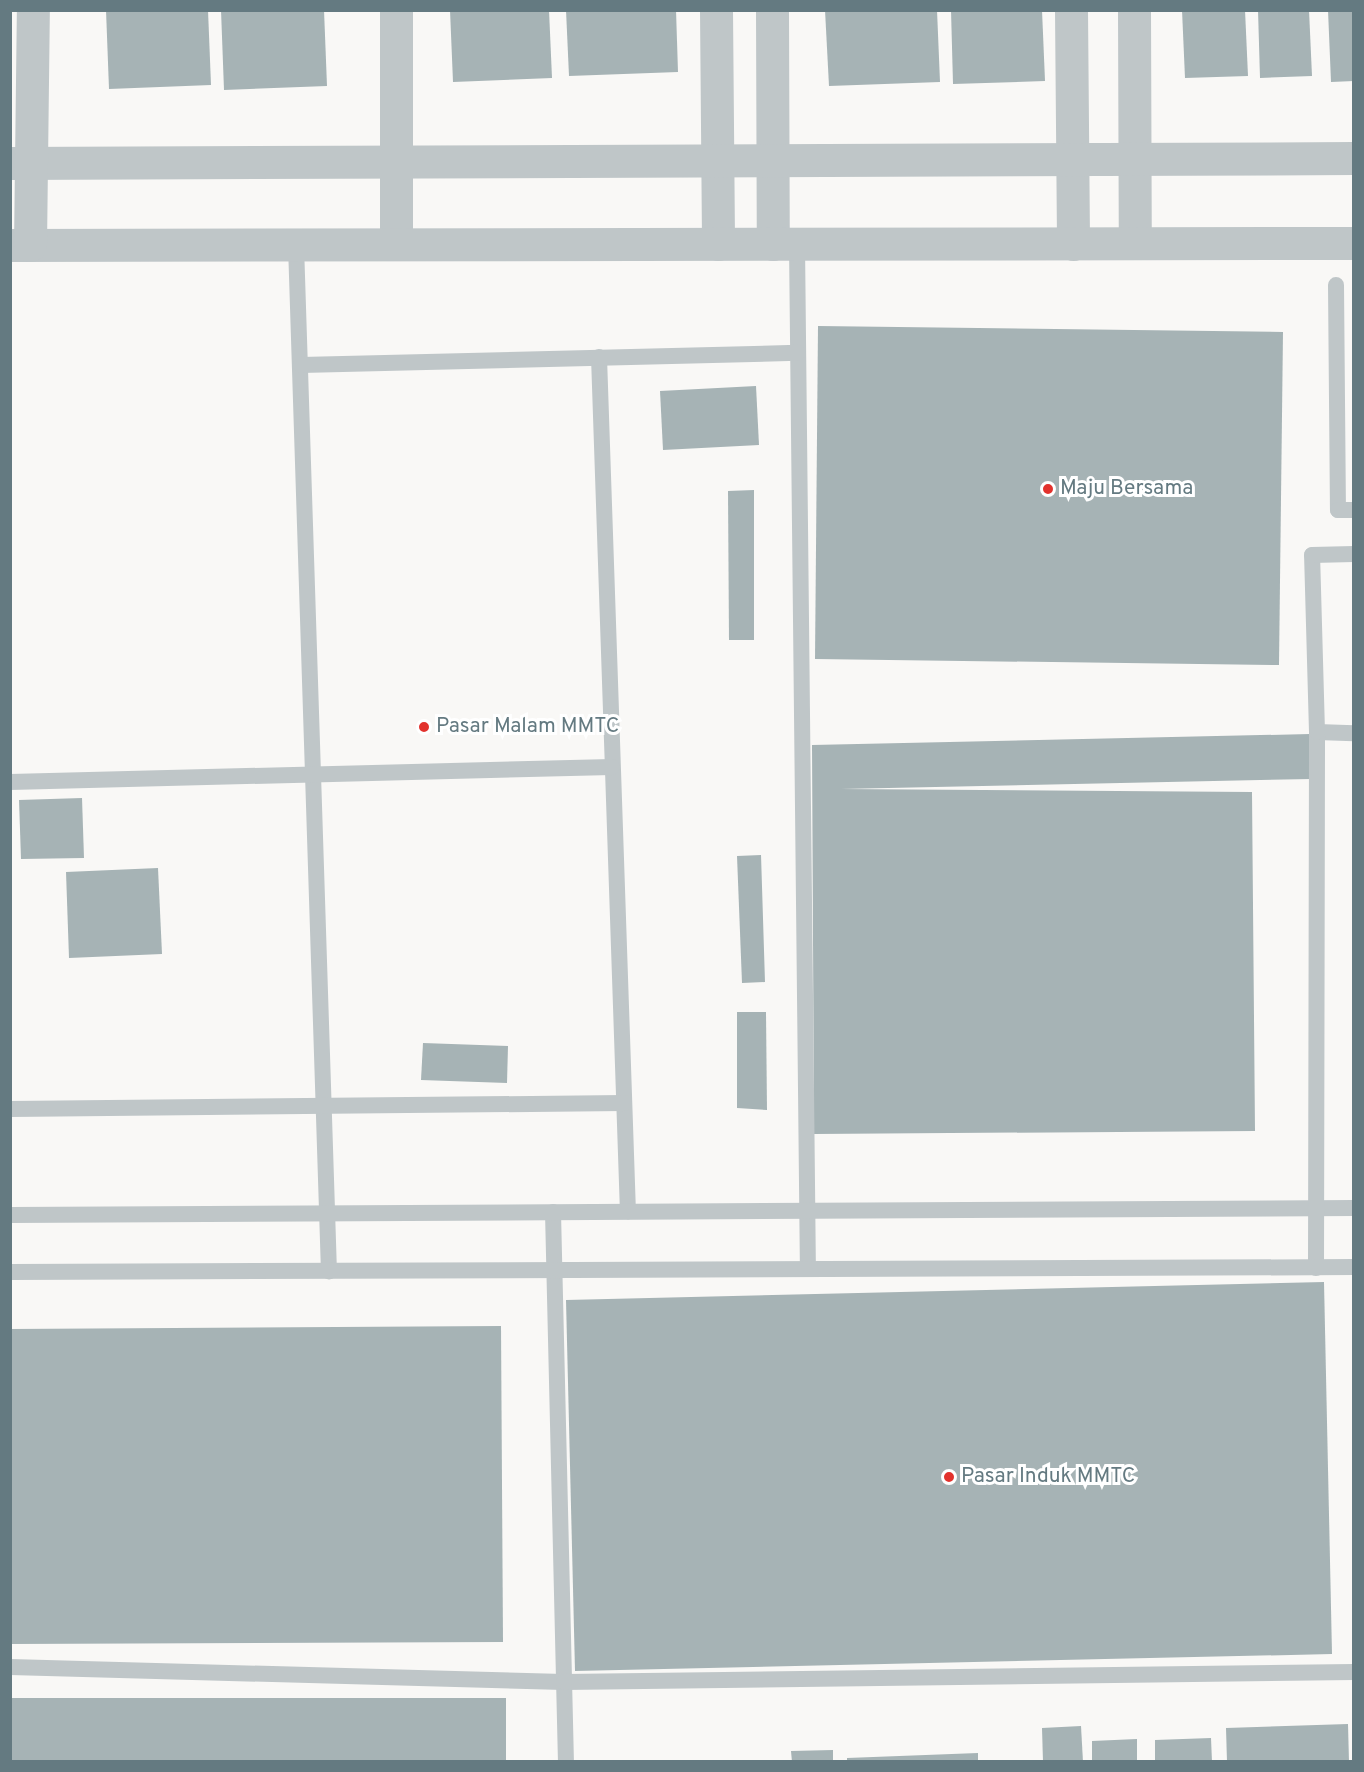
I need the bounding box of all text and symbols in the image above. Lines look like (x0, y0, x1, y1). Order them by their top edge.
place label: Maju Bersama (1060, 476, 1193, 502)
marker: Maju Bersama (1041, 482, 1055, 496)
place label: Pasar Malam MMTC (436, 714, 619, 740)
marker: Pasar Malam MMTC (417, 720, 431, 734)
place label: Pasar Induk MMTC (961, 1464, 1135, 1490)
marker: Pasar Induk MMTC (942, 1470, 956, 1484)

